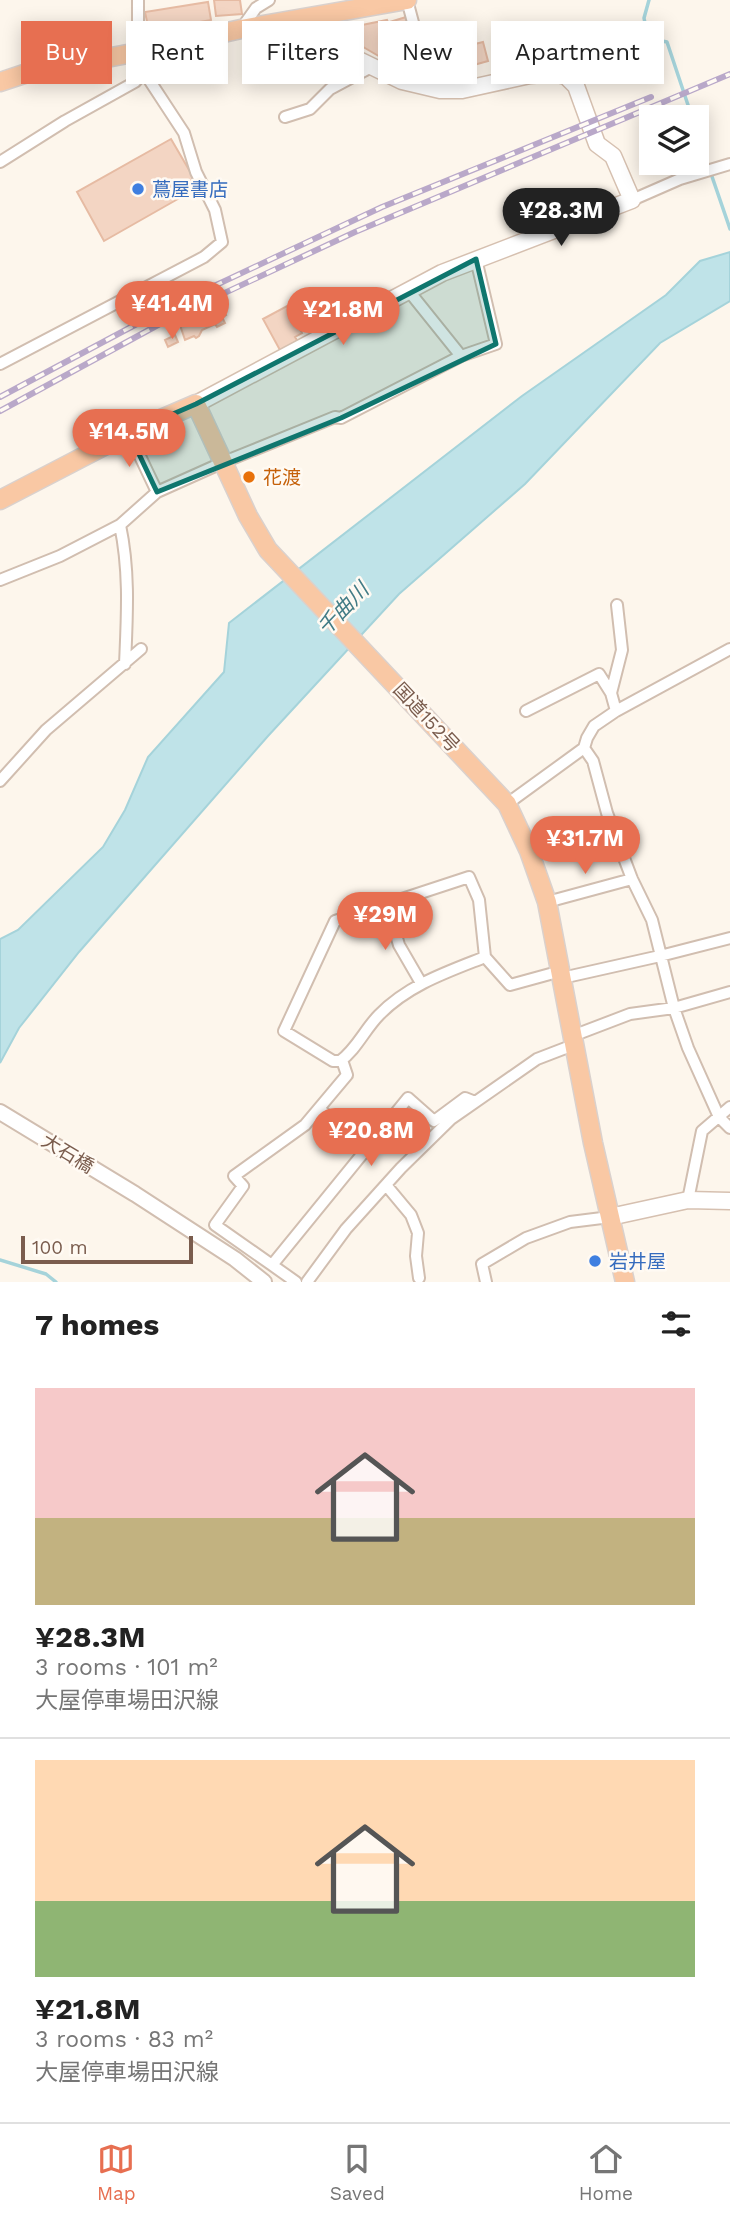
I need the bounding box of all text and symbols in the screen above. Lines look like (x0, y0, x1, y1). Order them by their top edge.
chip: Buy (21, 21, 112, 84)
chip: Rent (126, 21, 228, 84)
chip: Filters (242, 21, 364, 84)
chip: New (378, 21, 477, 84)
chip: Apartment (491, 21, 664, 84)
map controls (639, 105, 709, 175)
button: layers (639, 105, 709, 175)
place label: 蔦屋書店 (152, 178, 228, 201)
marker: 蔦屋書店 (130, 181, 146, 197)
pin: ¥28.3M (504, 188, 618, 248)
text: ¥28.3M (519, 197, 603, 224)
pin: ¥41.4M (115, 282, 229, 341)
pin: ¥21.8M (286, 288, 400, 347)
text: ¥41.4M (131, 290, 213, 317)
text: ¥21.8M (303, 296, 383, 323)
pin: ¥14.5M (72, 410, 186, 469)
text: ¥14.5M (89, 418, 170, 445)
place label: 花渡 (263, 466, 301, 489)
marker: 花渡 (241, 469, 257, 485)
water label: 千曲川 (312, 576, 375, 640)
street label: 国道152号 (389, 678, 465, 757)
pin: ¥31.7M (528, 816, 642, 876)
text: ¥31.7M (546, 825, 624, 852)
pin: ¥29M (344, 892, 426, 952)
text: ¥29M (353, 901, 417, 928)
pin: ¥20.8M (314, 1108, 428, 1168)
text: ¥20.8M (328, 1117, 414, 1144)
street label: 大石橋 (37, 1129, 98, 1178)
scale bar (21, 1233, 192, 1265)
text: 100 m (32, 1236, 88, 1259)
place label: 岩井屋 (609, 1250, 666, 1273)
marker: 岩井屋 (587, 1253, 603, 1269)
icon: filters (657, 1305, 695, 1343)
text: 7 homes (35, 1307, 159, 1342)
icon: home (302, 1434, 428, 1560)
text: ¥28.3M (35, 1619, 145, 1654)
text: 3 rooms · 101 m² (35, 1654, 218, 1681)
text: 大屋停車場田沢線 (35, 1687, 219, 1714)
icon: home (302, 1806, 428, 1932)
text: ¥21.8M (35, 1991, 141, 2026)
text: 3 rooms · 83 m² (35, 2026, 213, 2053)
text: 大屋停車場田沢線 (35, 2059, 219, 2086)
tab: Map (97, 2140, 136, 2205)
tab: Saved (330, 2140, 385, 2205)
tab: Home (579, 2140, 633, 2205)

